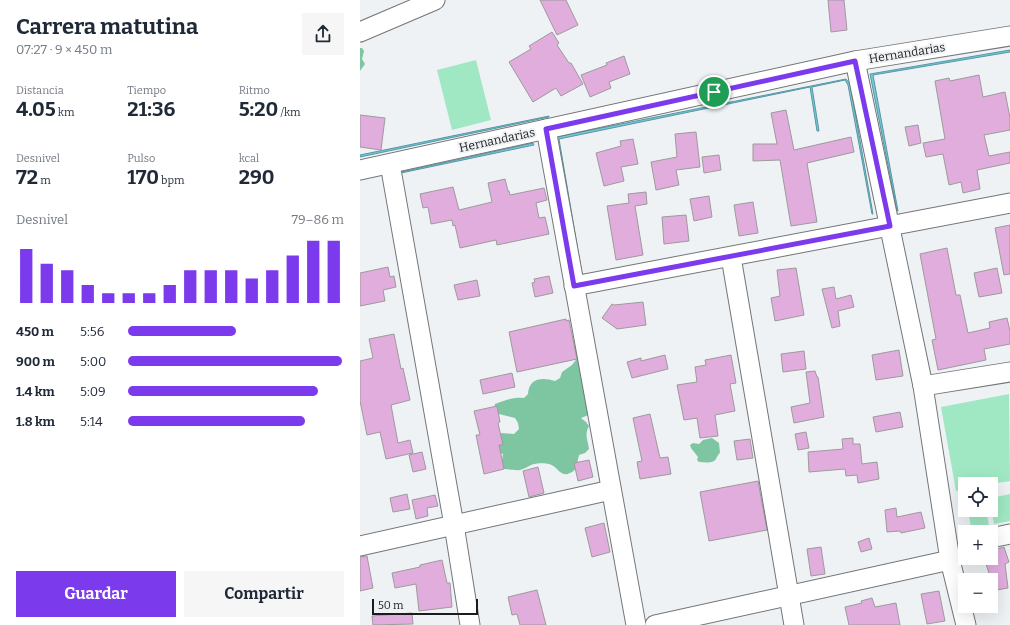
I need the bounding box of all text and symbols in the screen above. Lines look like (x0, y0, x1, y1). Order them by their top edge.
text: Carrera matutina (16, 13, 198, 40)
button: share (302, 13, 344, 55)
street label: Hernandarias (868, 40, 946, 66)
text: 07:27 · 9 × 450 m (16, 42, 112, 57)
pin (697, 75, 731, 109)
icon: arrive (703, 81, 725, 103)
text: Distancia (16, 84, 64, 97)
text: Tiempo (127, 84, 166, 97)
text: Ritmo (239, 84, 270, 97)
text: 4.05 (16, 97, 56, 121)
text: 21:36 (127, 97, 175, 121)
text: 5:20 (239, 97, 278, 121)
text: km (56, 106, 74, 119)
text: /km (278, 106, 301, 119)
street label: Hernandarias (458, 125, 536, 155)
text: Desnivel (16, 152, 60, 165)
text: Pulso (127, 152, 155, 165)
text: kcal (239, 152, 259, 165)
text: 72 (16, 165, 38, 189)
text: 170 (127, 165, 159, 189)
text: 290 (239, 165, 274, 189)
text: m (38, 174, 51, 187)
text: bpm (159, 174, 185, 187)
text: Desnivel (16, 212, 68, 227)
text: 79–86 m (292, 212, 344, 227)
text: 450 m (16, 324, 54, 339)
text: 5:56 (80, 324, 104, 339)
text: 900 m (16, 354, 55, 369)
text: 5:00 (80, 354, 106, 369)
text: 1.4 km (16, 384, 55, 399)
text: 5:09 (80, 384, 106, 399)
text: 1.8 km (16, 414, 55, 429)
text: 5:14 (80, 414, 103, 429)
map controls (958, 477, 998, 613)
button: locate (958, 477, 998, 517)
button: + (958, 525, 998, 565)
button: Guardar (16, 571, 176, 617)
button: Compartir (184, 571, 344, 617)
button: − (958, 573, 998, 613)
scale bar (372, 597, 478, 616)
text: 50 m (378, 599, 404, 612)

